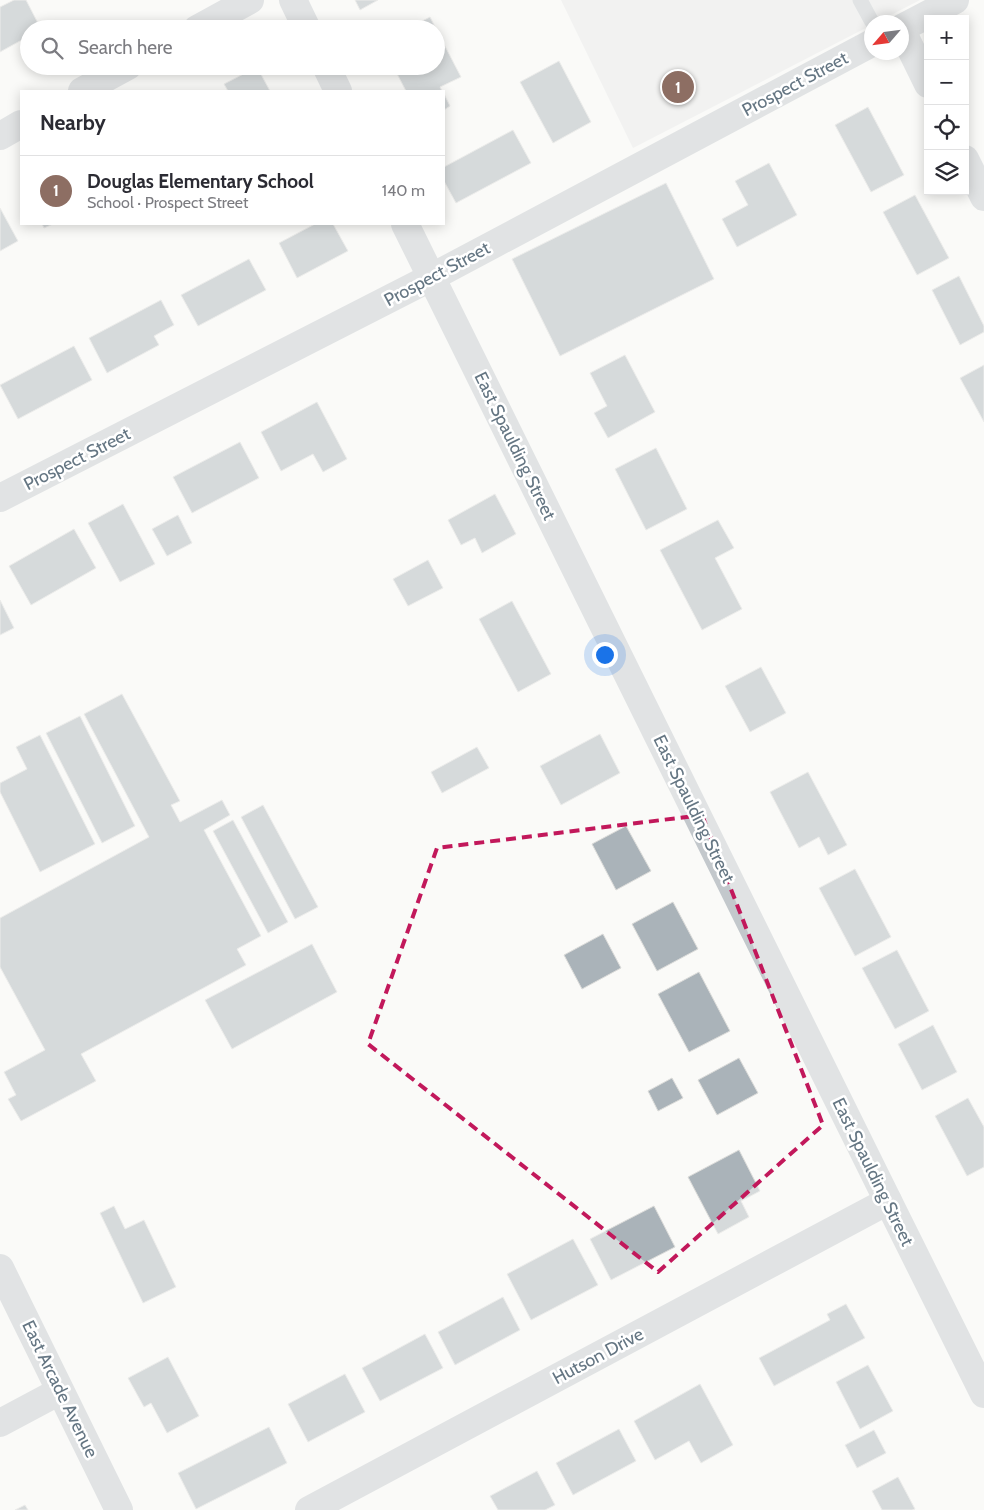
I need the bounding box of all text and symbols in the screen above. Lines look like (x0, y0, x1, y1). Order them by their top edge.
north arrow (864, 15, 909, 60)
map controls (924, 15, 969, 195)
button: + (924, 15, 969, 60)
search box (20, 20, 445, 75)
icon: search (38, 34, 66, 62)
text: Search here (78, 36, 172, 59)
street label: Prospect Street (738, 47, 852, 121)
button: − (924, 60, 969, 105)
pin: 1 (662, 68, 694, 106)
button: locate (924, 105, 969, 150)
text: Nearby (40, 110, 106, 135)
button: layers (924, 150, 969, 195)
text: Douglas Elementary School (87, 170, 314, 193)
text: 1 (53, 181, 59, 200)
text: 140 m (382, 181, 425, 200)
text: School · Prospect Street (87, 193, 248, 212)
street label: Prospect Street (380, 237, 494, 311)
street label: East Spaulding Street (470, 368, 560, 524)
street label: Prospect Street (20, 423, 134, 495)
your location (592, 642, 618, 668)
street label: East Spaulding Street (649, 731, 739, 887)
street label: East Spaulding Street (828, 1094, 918, 1250)
street label: East Arcade Avenue (17, 1317, 103, 1461)
street label: Hutson Drive (549, 1323, 647, 1389)

